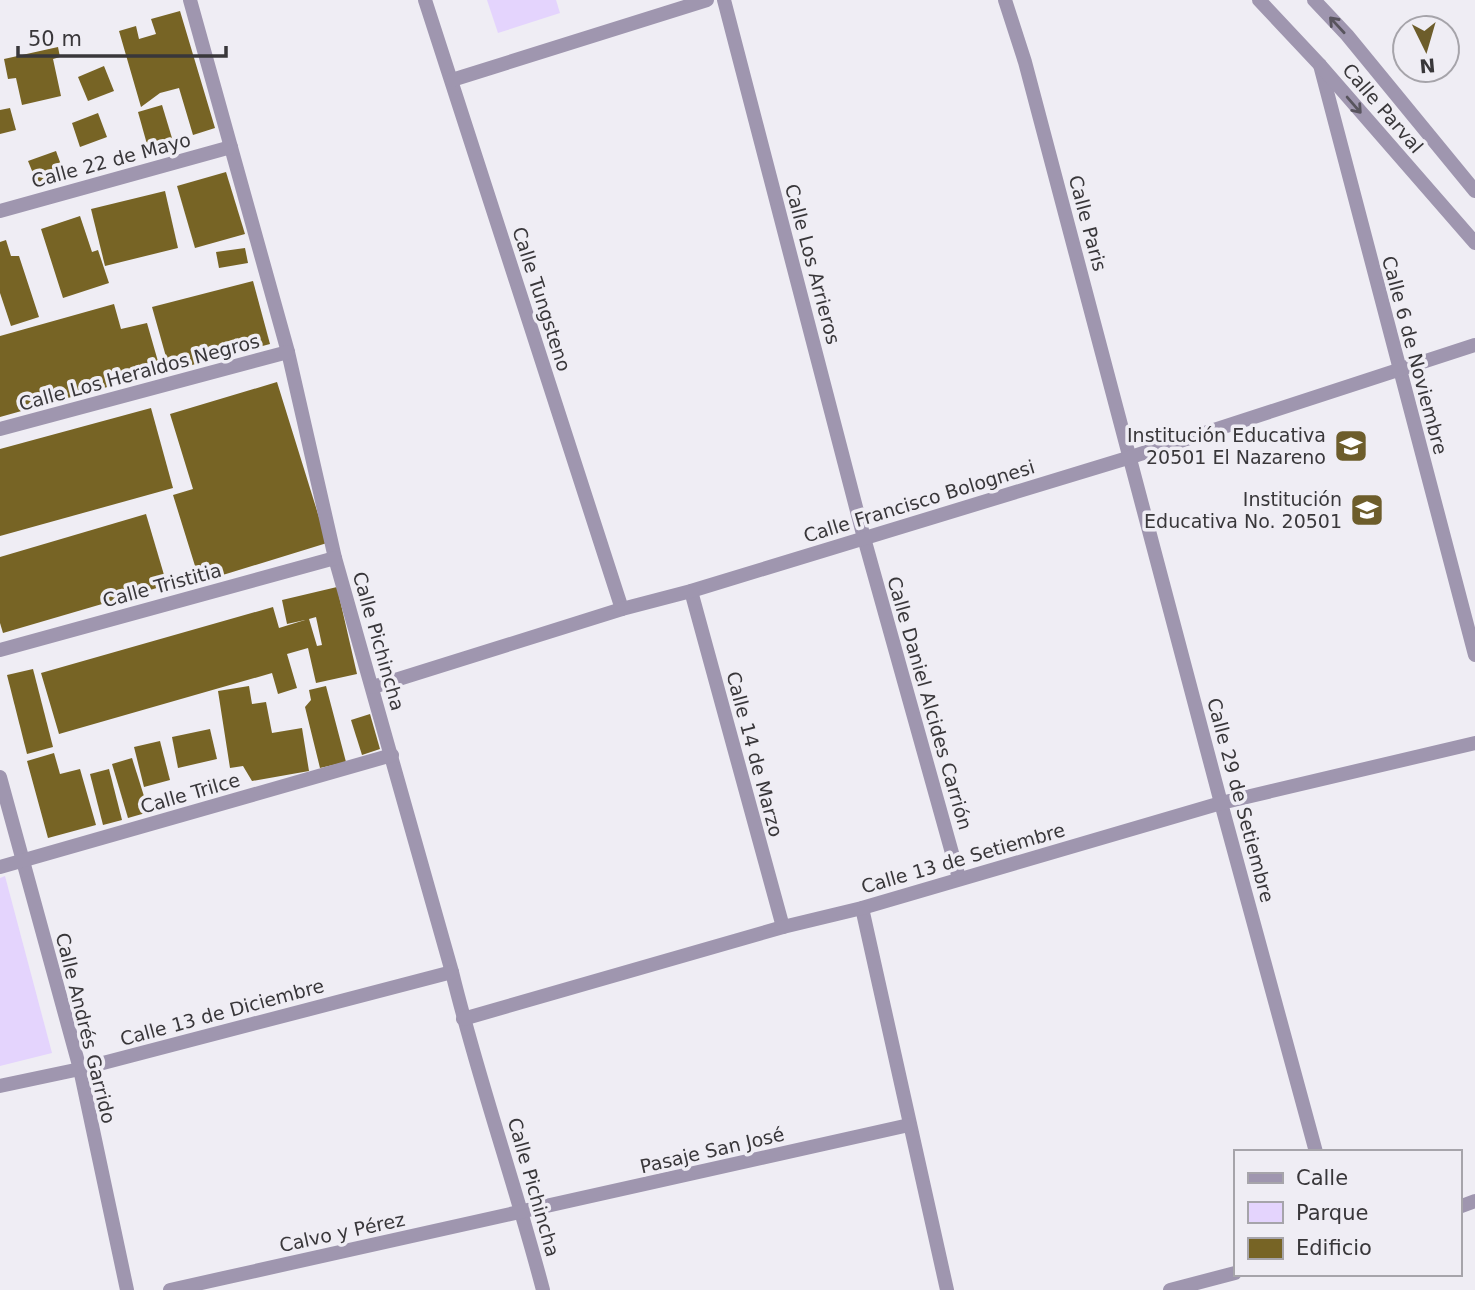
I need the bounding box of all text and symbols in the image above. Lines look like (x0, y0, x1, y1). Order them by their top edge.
scale bar (18, 14, 226, 58)
north arrow (1391, 14, 1461, 84)
one-way arrow (1329, 17, 1346, 34)
text: 50 m (28, 27, 82, 51)
text: N (1419, 54, 1436, 78)
street label: Calle Parval (1338, 59, 1428, 157)
one-way arrow (1346, 96, 1362, 114)
street label: Calle 22 de Mayo (29, 128, 193, 192)
street label: Calle Paris (1065, 173, 1111, 273)
street label: Calle Los Arrieros (781, 181, 845, 347)
street label: Calle Tungsteno (508, 224, 576, 374)
street label: Calle 6 de Noviembre (1378, 253, 1452, 457)
street label: Calle Los Heraldos Negros (16, 329, 262, 415)
place label: Institución Educativa 20501 El Nazareno (1127, 424, 1326, 468)
school or university icon: Institución Educativa 20501 El Nazareno (1332, 427, 1370, 465)
street label: Calle Francisco Bolognesi (801, 455, 1037, 547)
place label: Institución Educativa No. 20501 (1144, 488, 1342, 532)
school or university icon: Institución Educativa No. 20501 (1348, 491, 1386, 529)
street label: Calle Tristitia (100, 559, 224, 611)
street label: Calle Pichincha (349, 569, 409, 713)
street label: Calle Daniel Alcides Carrión (883, 574, 977, 832)
street label: Calle 14 de Marzo (722, 669, 788, 839)
street label: Calle 29 de Setiembre (1203, 695, 1279, 905)
street label: Calle Trilce (138, 768, 242, 818)
street label: Calle 13 de Setiembre (859, 818, 1067, 898)
street label: Calle Andrés Garrido (52, 930, 120, 1126)
street label: Calle 13 de Diciembre (118, 974, 326, 1050)
street label: Calle Pichincha (504, 1115, 564, 1259)
street label: Pasaje San José (638, 1123, 786, 1177)
legend (1234, 1150, 1461, 1276)
text: Calle (1296, 1166, 1348, 1190)
text: Parque (1296, 1201, 1368, 1225)
street label: Calvo y Pérez (277, 1208, 407, 1256)
text: Edificio (1296, 1236, 1372, 1260)

